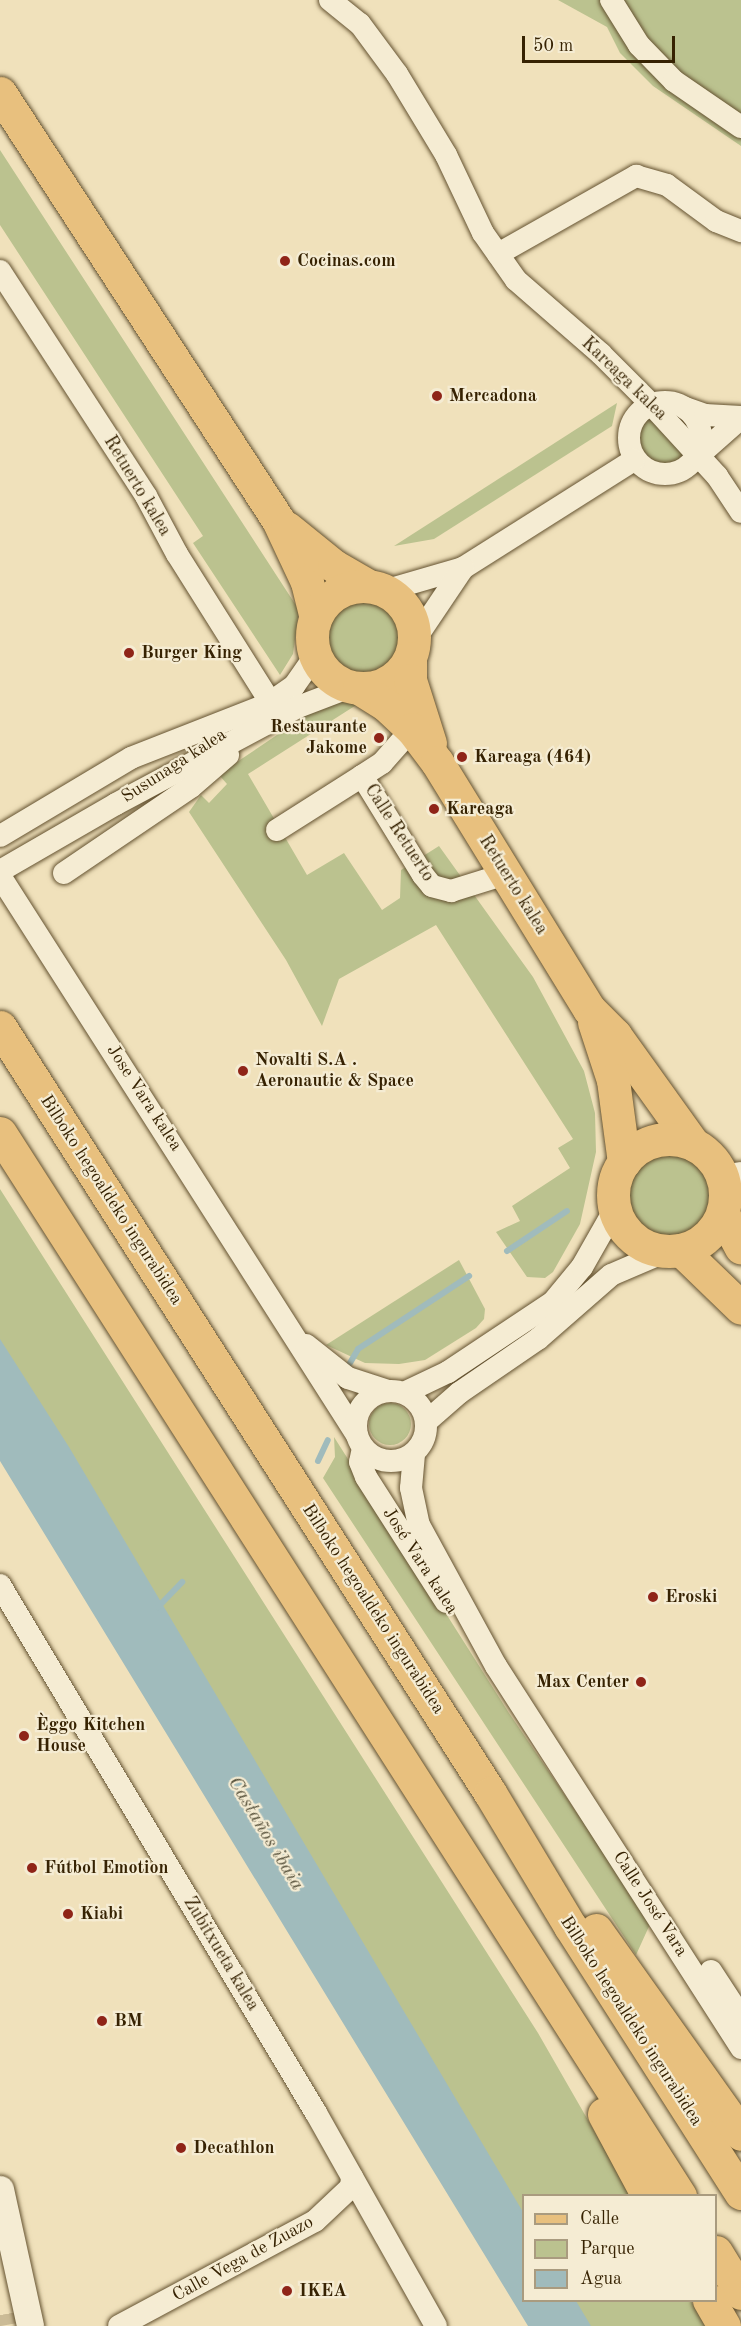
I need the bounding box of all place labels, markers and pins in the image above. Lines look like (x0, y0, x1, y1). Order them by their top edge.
place label: Cocinas.com (297, 250, 396, 272)
marker: Cocinas.com (278, 254, 292, 268)
place label: Mercadona (449, 385, 537, 407)
marker: Mercadona (430, 389, 444, 403)
place label: Burger King (141, 642, 242, 664)
marker: Burger King (122, 646, 136, 660)
place label: Restaurante Jakome (270, 717, 367, 760)
marker: Restaurante Jakome (372, 731, 386, 745)
place label: Kareaga (464) (474, 746, 591, 768)
marker: Kareaga (464) (455, 750, 469, 764)
place label: Kareaga (446, 798, 514, 820)
marker: Kareaga (427, 802, 441, 816)
place label: Novalti S.A . Aeronautic & Space (255, 1050, 414, 1092)
marker: Novalti S.A . Aeronautic & Space (236, 1064, 250, 1078)
place label: Eroski (665, 1586, 717, 1608)
marker: Eroski (646, 1590, 660, 1604)
place label: Max Center (536, 1671, 629, 1693)
marker: Max Center (634, 1675, 648, 1689)
place label: Èggo Kitchen House (36, 1715, 145, 1758)
marker: Èggo Kitchen House (17, 1729, 31, 1743)
place label: Fútbol Emotion (44, 1857, 169, 1879)
marker: Fútbol Emotion (25, 1861, 39, 1875)
place label: Kiabi (80, 1903, 123, 1925)
marker: Kiabi (61, 1907, 75, 1921)
place label: BM (114, 2010, 143, 2032)
marker: BM (95, 2014, 109, 2028)
place label: Decathlon (193, 2137, 274, 2159)
marker: Decathlon (174, 2141, 188, 2155)
place label: IKEA (299, 2280, 347, 2302)
marker: IKEA (280, 2284, 294, 2298)

